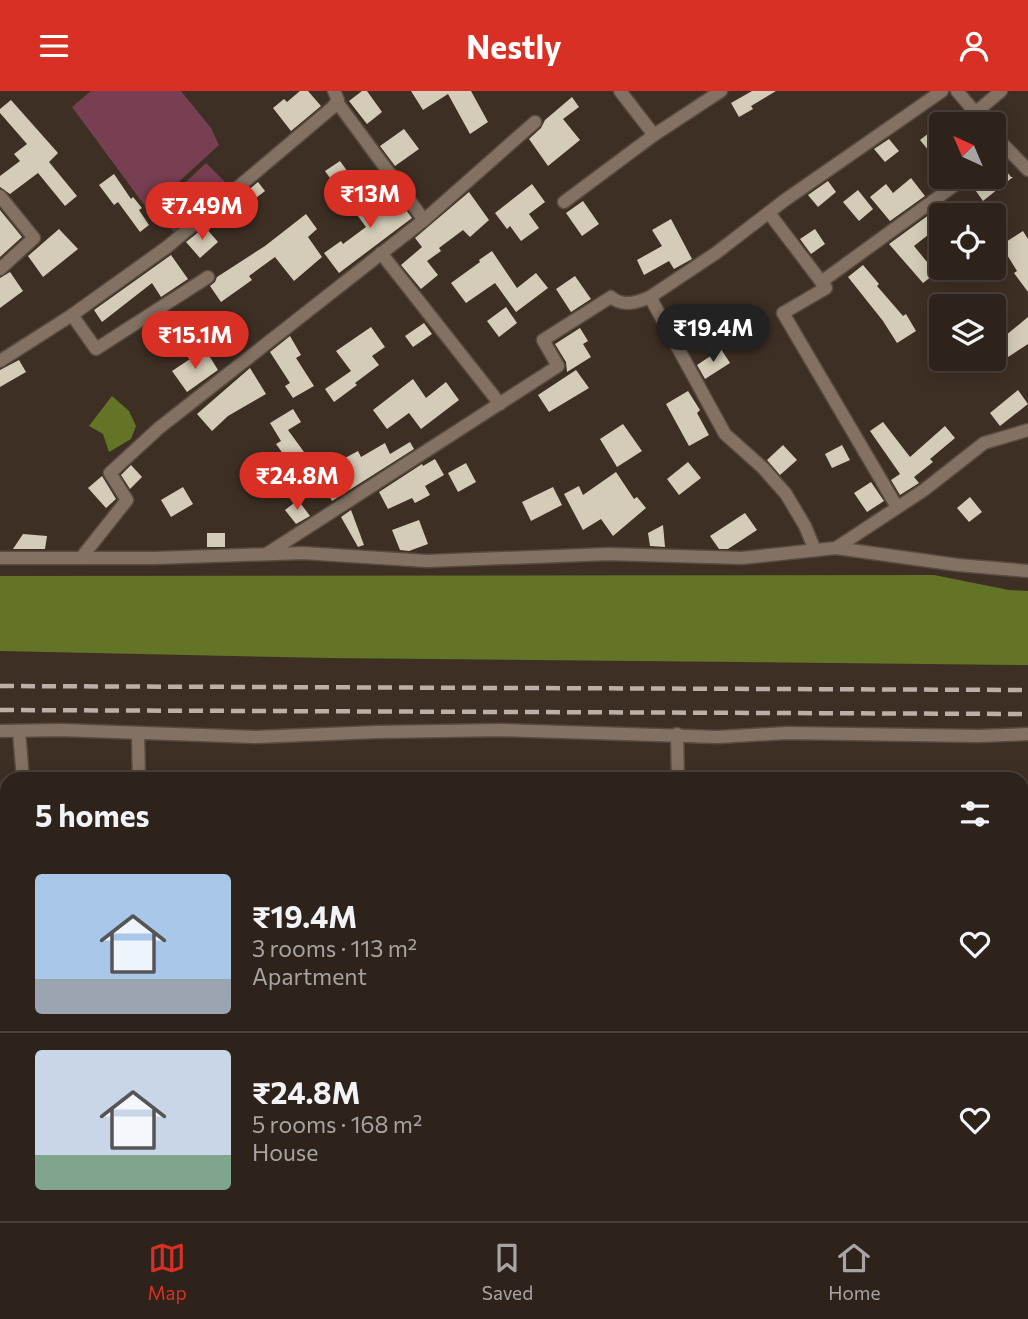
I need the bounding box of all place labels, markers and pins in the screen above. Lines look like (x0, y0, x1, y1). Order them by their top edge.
pin: ₹13M (329, 171, 411, 230)
pin: ₹7.49M (145, 183, 259, 242)
pin: ₹19.4M (656, 305, 770, 364)
pin: ₹15.1M (138, 311, 252, 371)
pin: ₹24.8M (240, 453, 354, 512)

